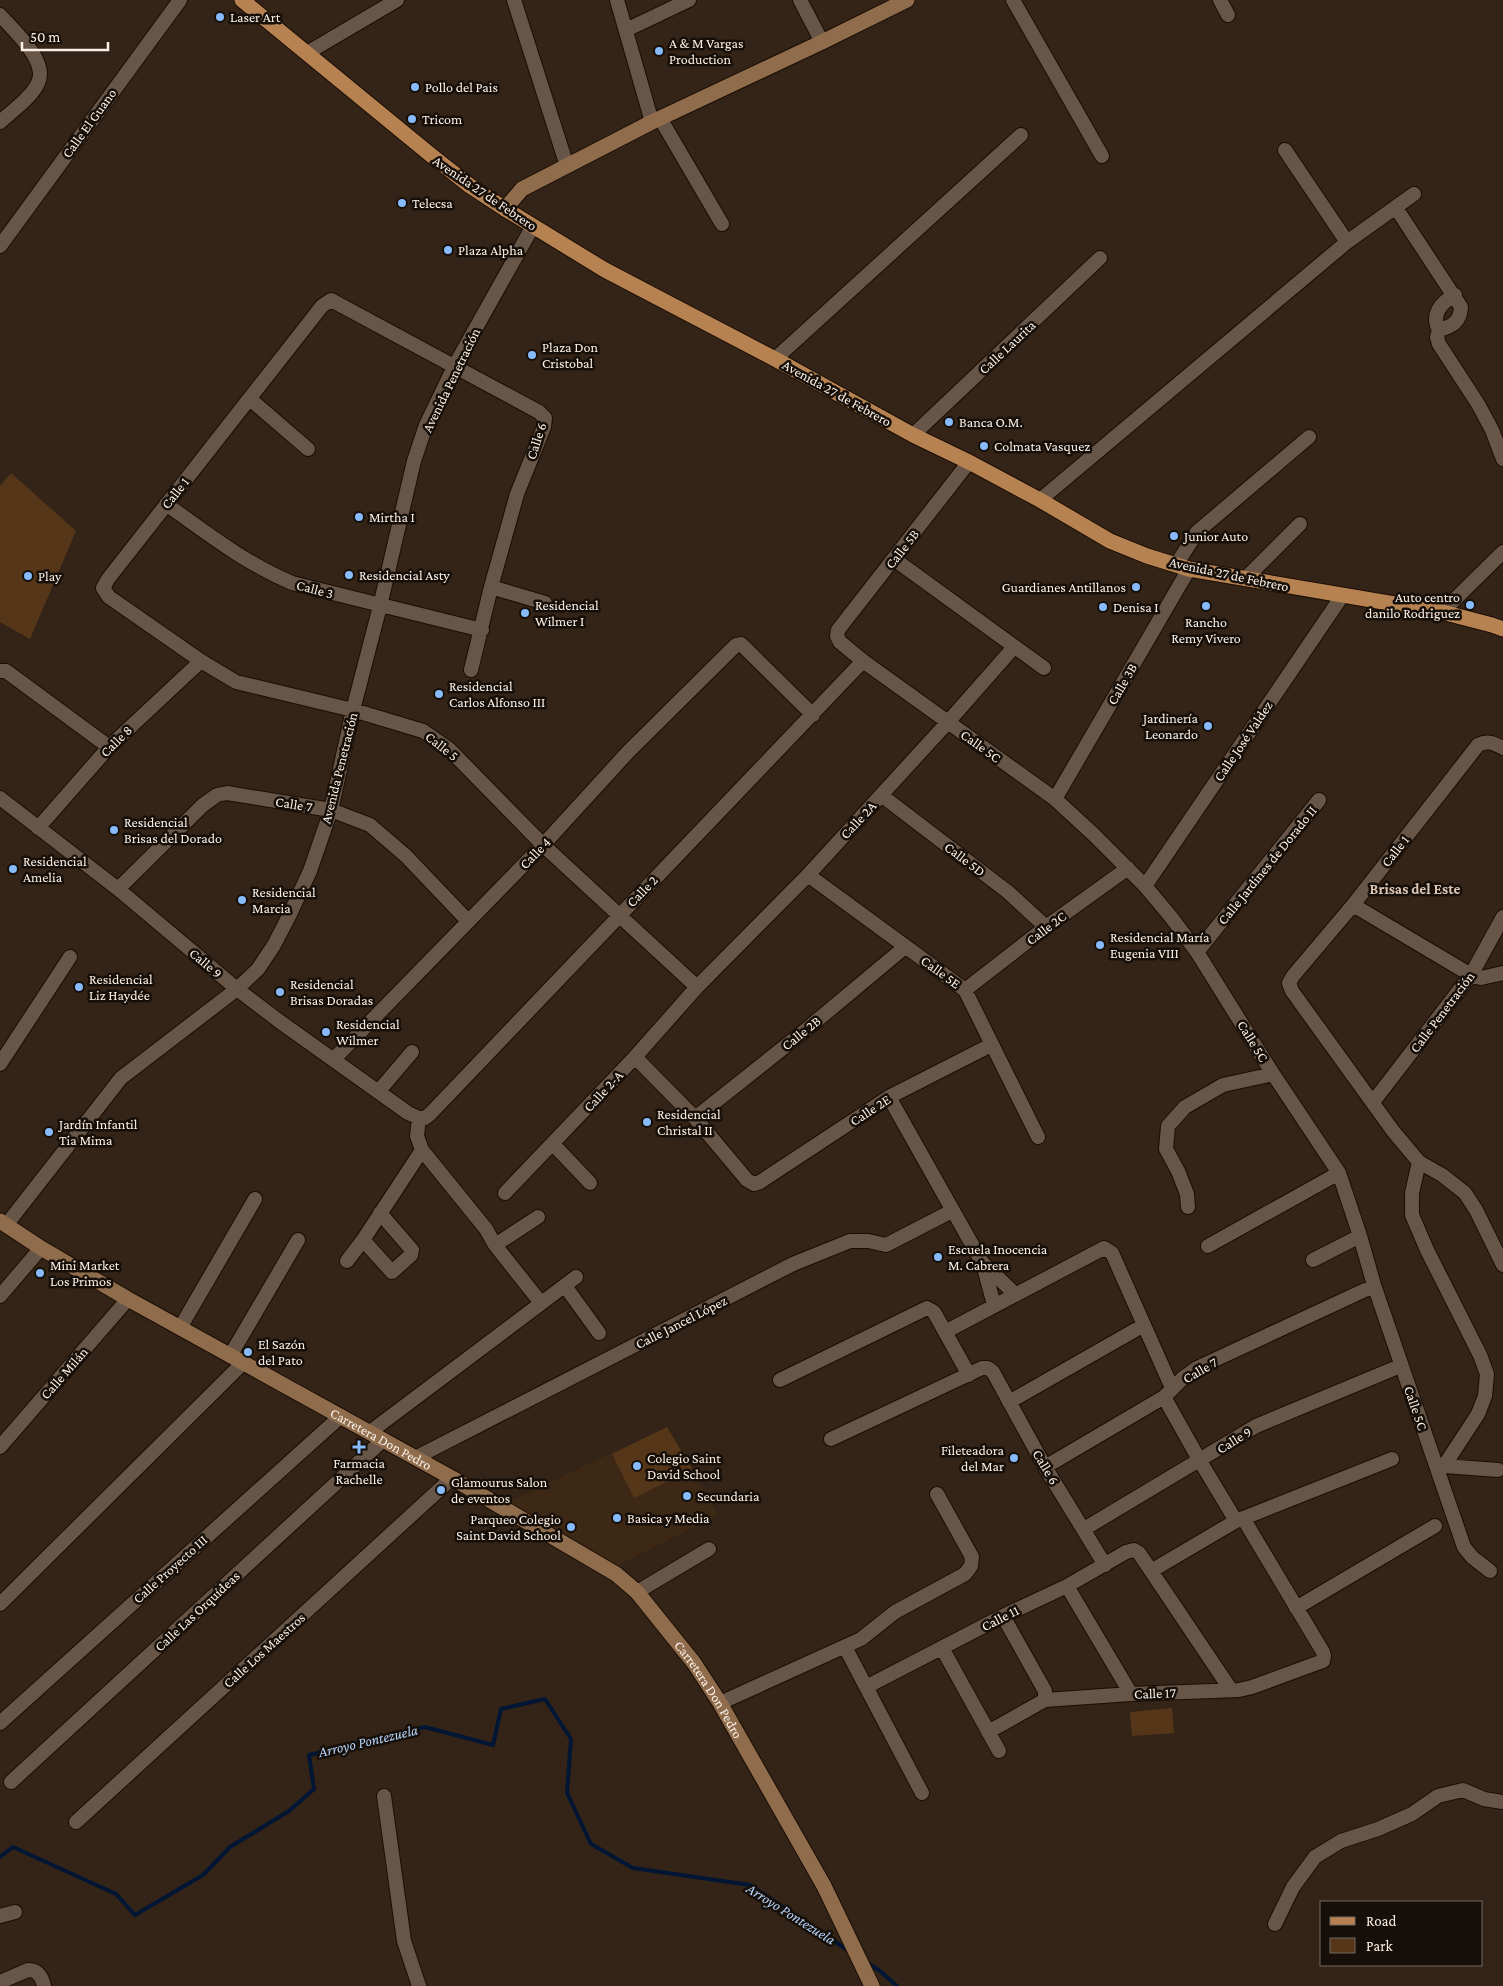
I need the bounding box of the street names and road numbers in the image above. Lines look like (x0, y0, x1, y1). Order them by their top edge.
street label: Calle El Guano (58, 85, 120, 161)
street label: Avenida 27 de Febrero (430, 152, 540, 234)
street label: Calle Laurita (975, 316, 1039, 377)
street label: Avenida Penetración (419, 325, 483, 435)
street label: Avenida 27 de Febrero (780, 356, 894, 430)
street label: Calle 6 (523, 420, 549, 462)
street label: Calle 1 (158, 474, 192, 512)
street label: Calle 5B (882, 526, 922, 572)
street label: Avenida 27 de Febrero (1168, 554, 1290, 594)
street label: Calle 3 (295, 576, 335, 602)
street label: Calle 3B (1104, 660, 1140, 708)
street label: Calle José Valdez (1210, 698, 1276, 784)
street label: Avenida Penetración (317, 710, 361, 825)
street label: Calle 8 (97, 722, 135, 760)
street label: Calle 5C (958, 726, 1004, 766)
street label: Calle 5 (422, 728, 462, 764)
street label: Calle 7 (274, 793, 314, 815)
street label: Calle 2A (837, 798, 879, 842)
street label: Calle Jardines de Dorado II (1214, 802, 1320, 928)
street label: Calle 1 (1378, 832, 1412, 870)
street label: Calle 4 (516, 834, 554, 872)
street label: Calle 5D (942, 839, 988, 879)
street label: Calle 2 (623, 872, 661, 910)
street label: Calle 2C (1023, 908, 1069, 948)
street label: Calle 9 (186, 945, 226, 981)
street label: Calle 5E (918, 952, 964, 992)
street label: Calle Penetración (1406, 968, 1478, 1056)
street label: Calle 2B (778, 1012, 824, 1053)
street label: Calle 5C (1234, 1017, 1272, 1065)
street label: Calle 2-A (580, 1067, 626, 1115)
street label: Calle 2E (847, 1091, 894, 1129)
street label: Calle Jancel López (633, 1292, 729, 1352)
street label: Calle Milán (37, 1343, 91, 1402)
street label: Calle 7 (1180, 1353, 1221, 1386)
street label: Calle 5C (1401, 1384, 1431, 1432)
street label: Carretera Don Pedro (328, 1404, 435, 1473)
street label: Calle 9 (1214, 1423, 1254, 1457)
street label: Calle 6 (1029, 1447, 1063, 1487)
street label: Calle Proyecto III (130, 1531, 210, 1607)
street label: Calle Las Orquídeas (151, 1568, 243, 1654)
street label: Calle 11 (978, 1602, 1022, 1634)
street label: Calle Los Maestros (220, 1609, 308, 1691)
street label: Carretera Don Pedro (671, 1637, 746, 1741)
street label: Calle 17 (1134, 1684, 1177, 1702)

